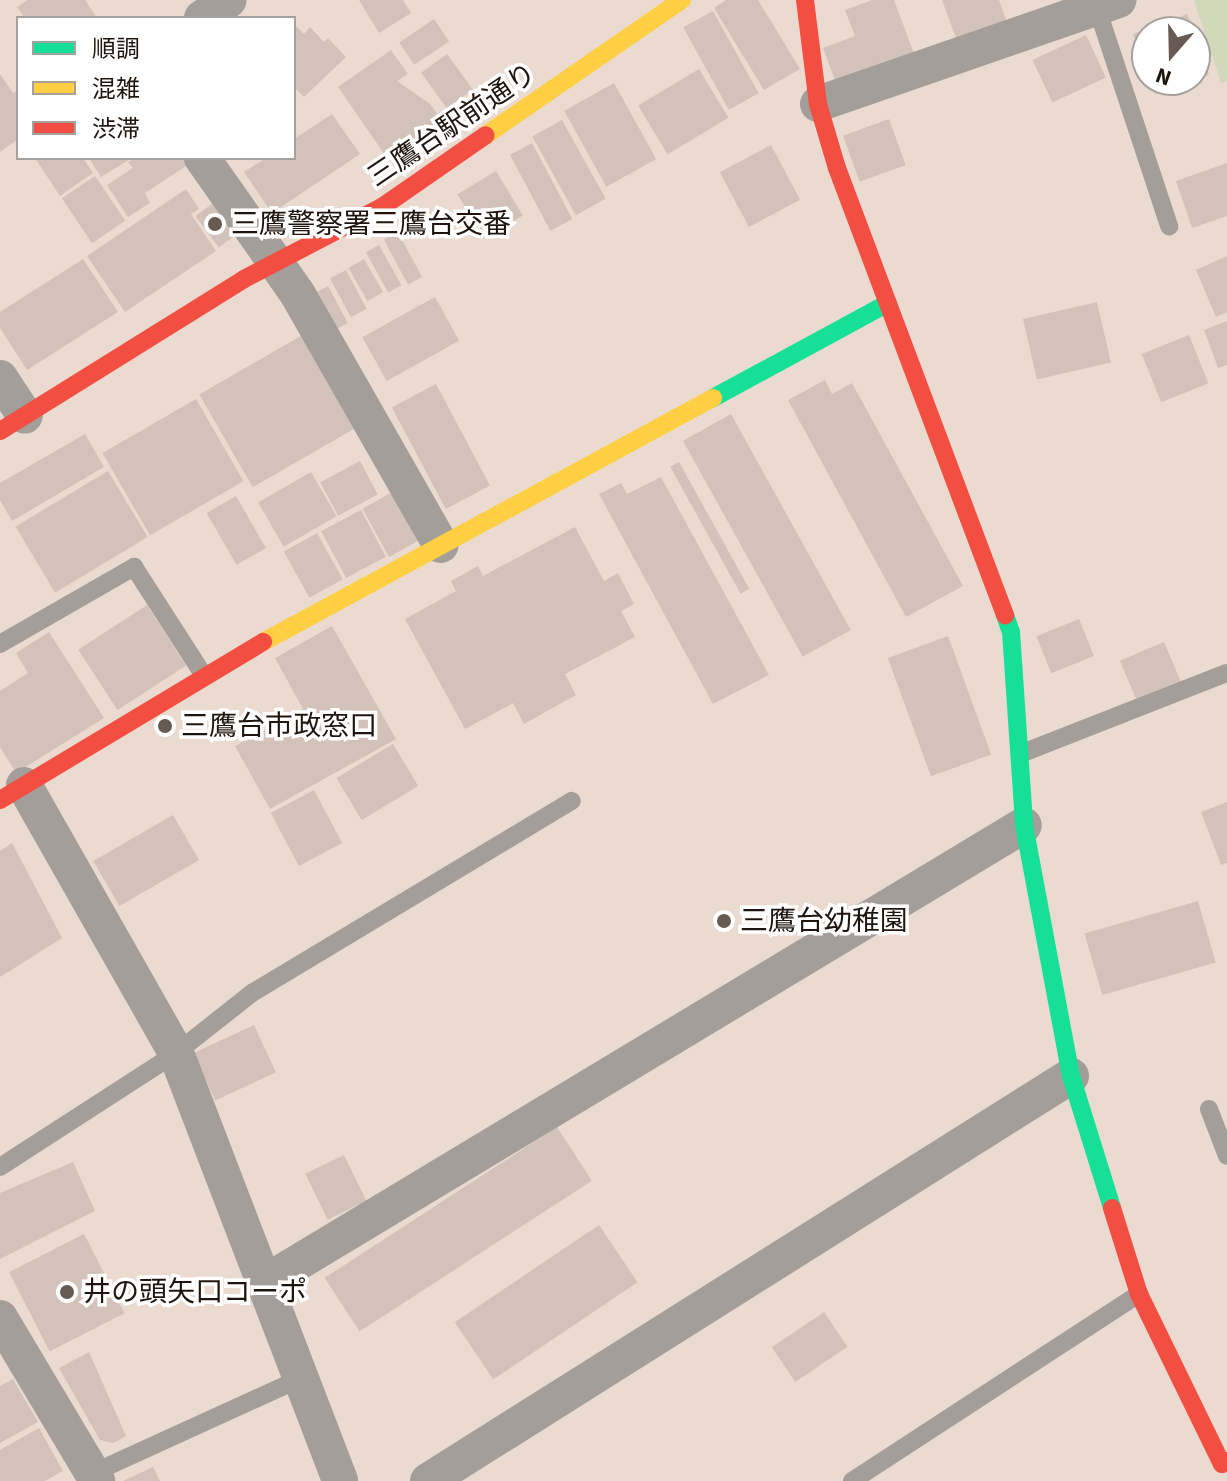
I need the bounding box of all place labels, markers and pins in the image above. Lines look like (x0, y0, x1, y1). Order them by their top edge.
place label: 三鷹警察署三鷹台交番 (231, 207, 511, 241)
marker: 三鷹警察署三鷹台交番 (206, 215, 224, 233)
place label: 三鷹台市政窓口 (181, 709, 377, 743)
marker: 三鷹台市政窓口 (156, 717, 174, 735)
place label: 三鷹台幼稚園 (740, 904, 908, 938)
marker: 三鷹台幼稚園 (715, 912, 733, 930)
place label: 井の頭矢口コーポ (83, 1275, 307, 1309)
marker: 井の頭矢口コーポ (58, 1283, 76, 1301)

